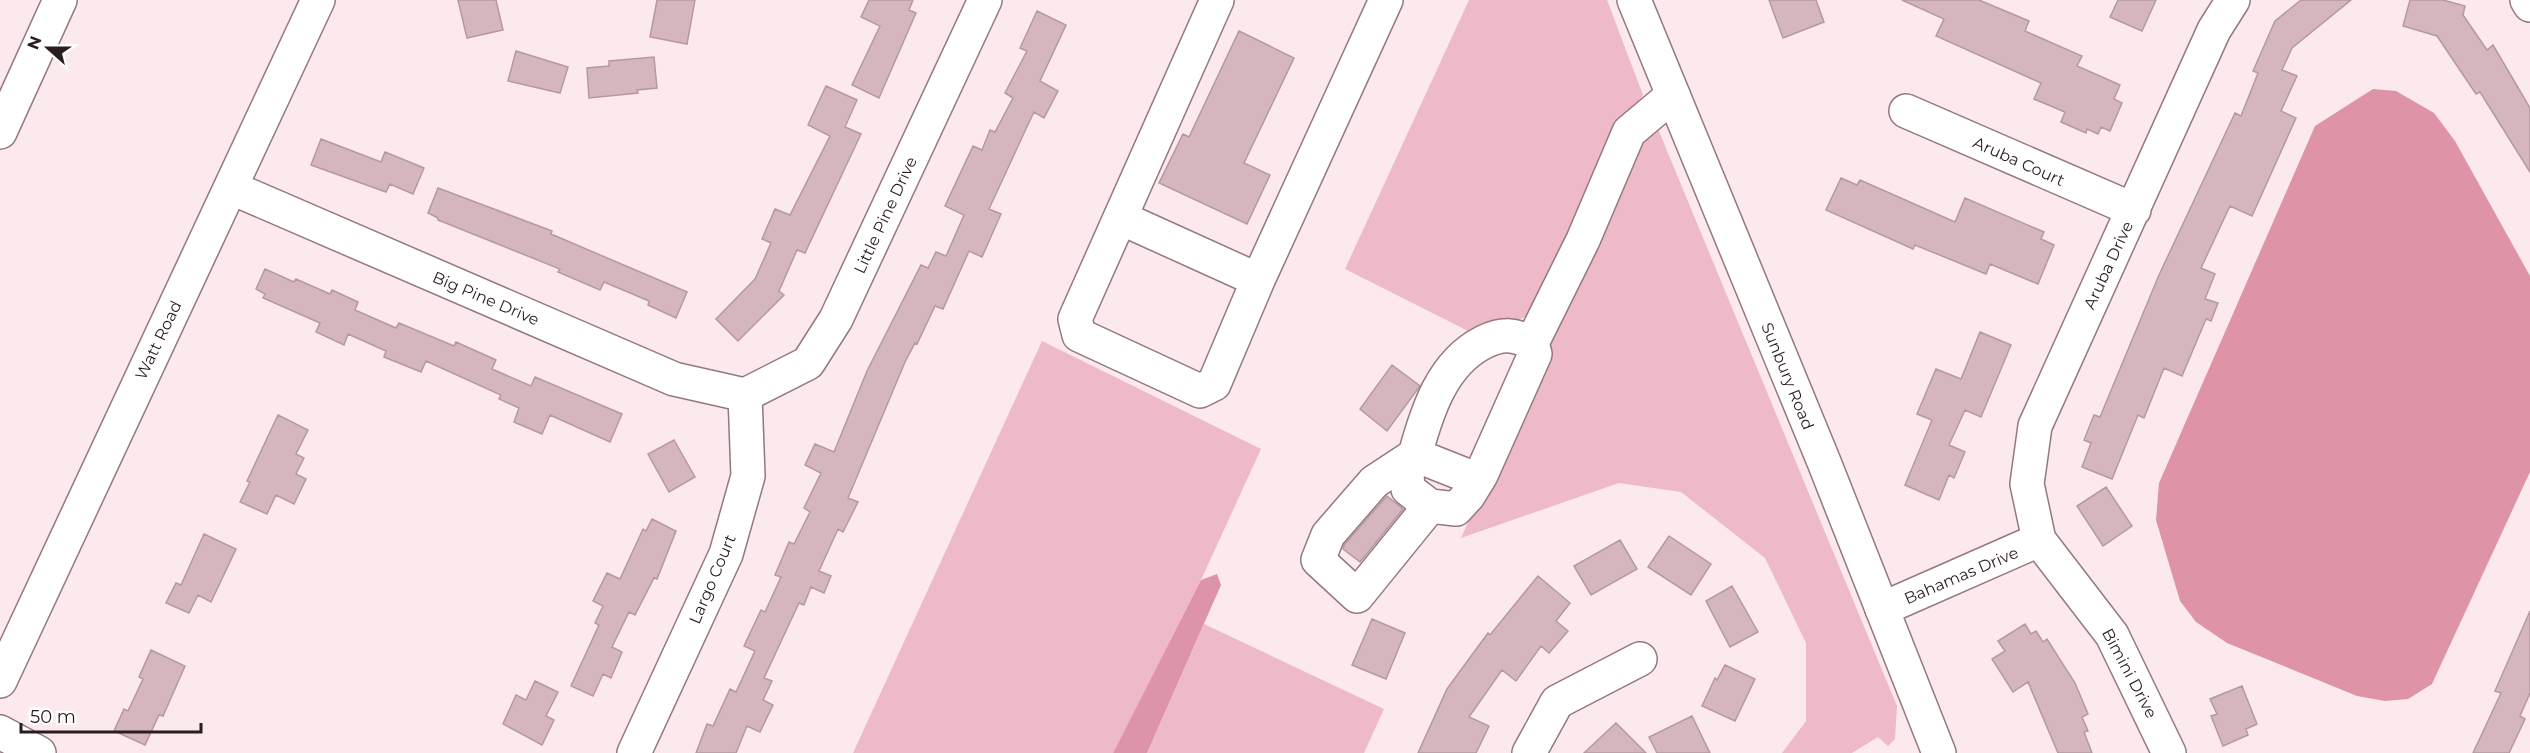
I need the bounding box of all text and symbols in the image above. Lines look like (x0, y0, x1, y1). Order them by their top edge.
north arrow (18, 18, 78, 78)
text: N (23, 33, 46, 52)
street label: Aruba Court (1970, 133, 2068, 190)
street label: Little Pine Drive (850, 154, 921, 277)
street label: Aruba Drive (2080, 218, 2137, 312)
street label: Big Pine Drive (430, 267, 542, 329)
street label: Watt Road (131, 298, 186, 383)
street label: Sunbury Road (1757, 320, 1818, 433)
street label: Largo Court (685, 531, 740, 627)
street label: Bahamas Drive (1901, 543, 2021, 608)
street label: Bimini Drive (2098, 625, 2161, 721)
scale bar (21, 696, 201, 734)
text: 50 m (30, 706, 76, 728)

